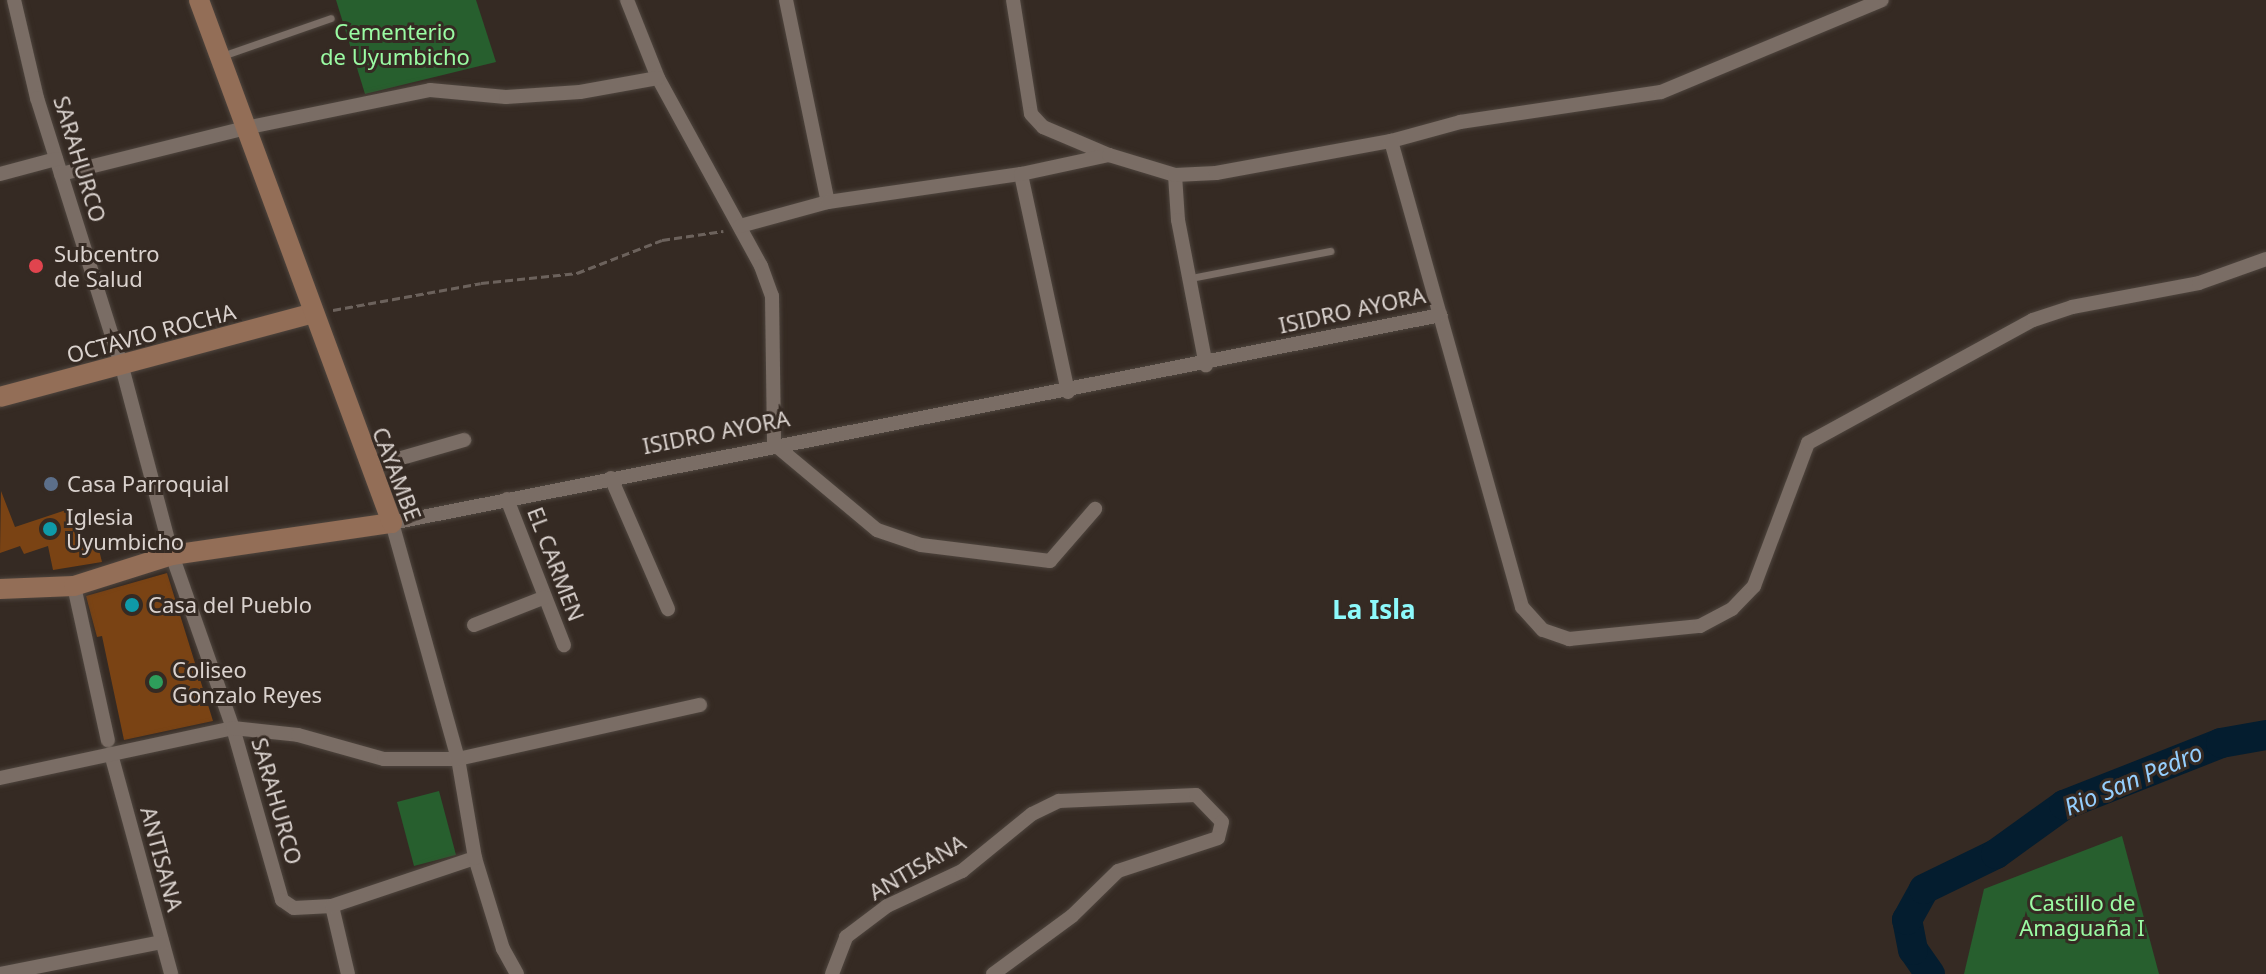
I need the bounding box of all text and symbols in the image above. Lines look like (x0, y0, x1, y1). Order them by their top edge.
park label: Cementerio de Uyumbicho (320, 18, 470, 70)
street label: SARAHURCO (48, 93, 112, 225)
place label: Subcentro de Salud (54, 240, 160, 292)
marker: Subcentro de Salud (25, 255, 47, 277)
street label: ISIDRO AYORA (1276, 282, 1428, 338)
street label: OCTAVIO ROCHA (64, 298, 238, 368)
street label: ISIDRO AYORA (640, 405, 792, 459)
street label: CAYAMBE (367, 423, 427, 525)
place label: Casa Parroquial (67, 471, 229, 497)
marker: Casa Parroquial (42, 475, 60, 493)
place label: Iglesia Uyumbicho (66, 503, 184, 554)
street label: EL CARMEN (522, 503, 590, 625)
marker: Iglesia Uyumbicho (41, 520, 59, 538)
place label: Casa del Pueblo (148, 592, 312, 618)
district label: La Isla (1332, 594, 1416, 626)
marker: Casa del Pueblo (123, 596, 141, 614)
place label: Coliseo Gonzalo Reyes (172, 656, 322, 708)
marker: Coliseo Gonzalo Reyes (147, 673, 165, 691)
street label: SARAHURCO (246, 735, 308, 867)
water label: Rio San Pedro (2059, 737, 2207, 821)
street label: ANTISANA (135, 804, 189, 914)
street label: ANTISANA (864, 829, 970, 905)
park label: Castillo de Amaguaña I (2019, 889, 2145, 940)

